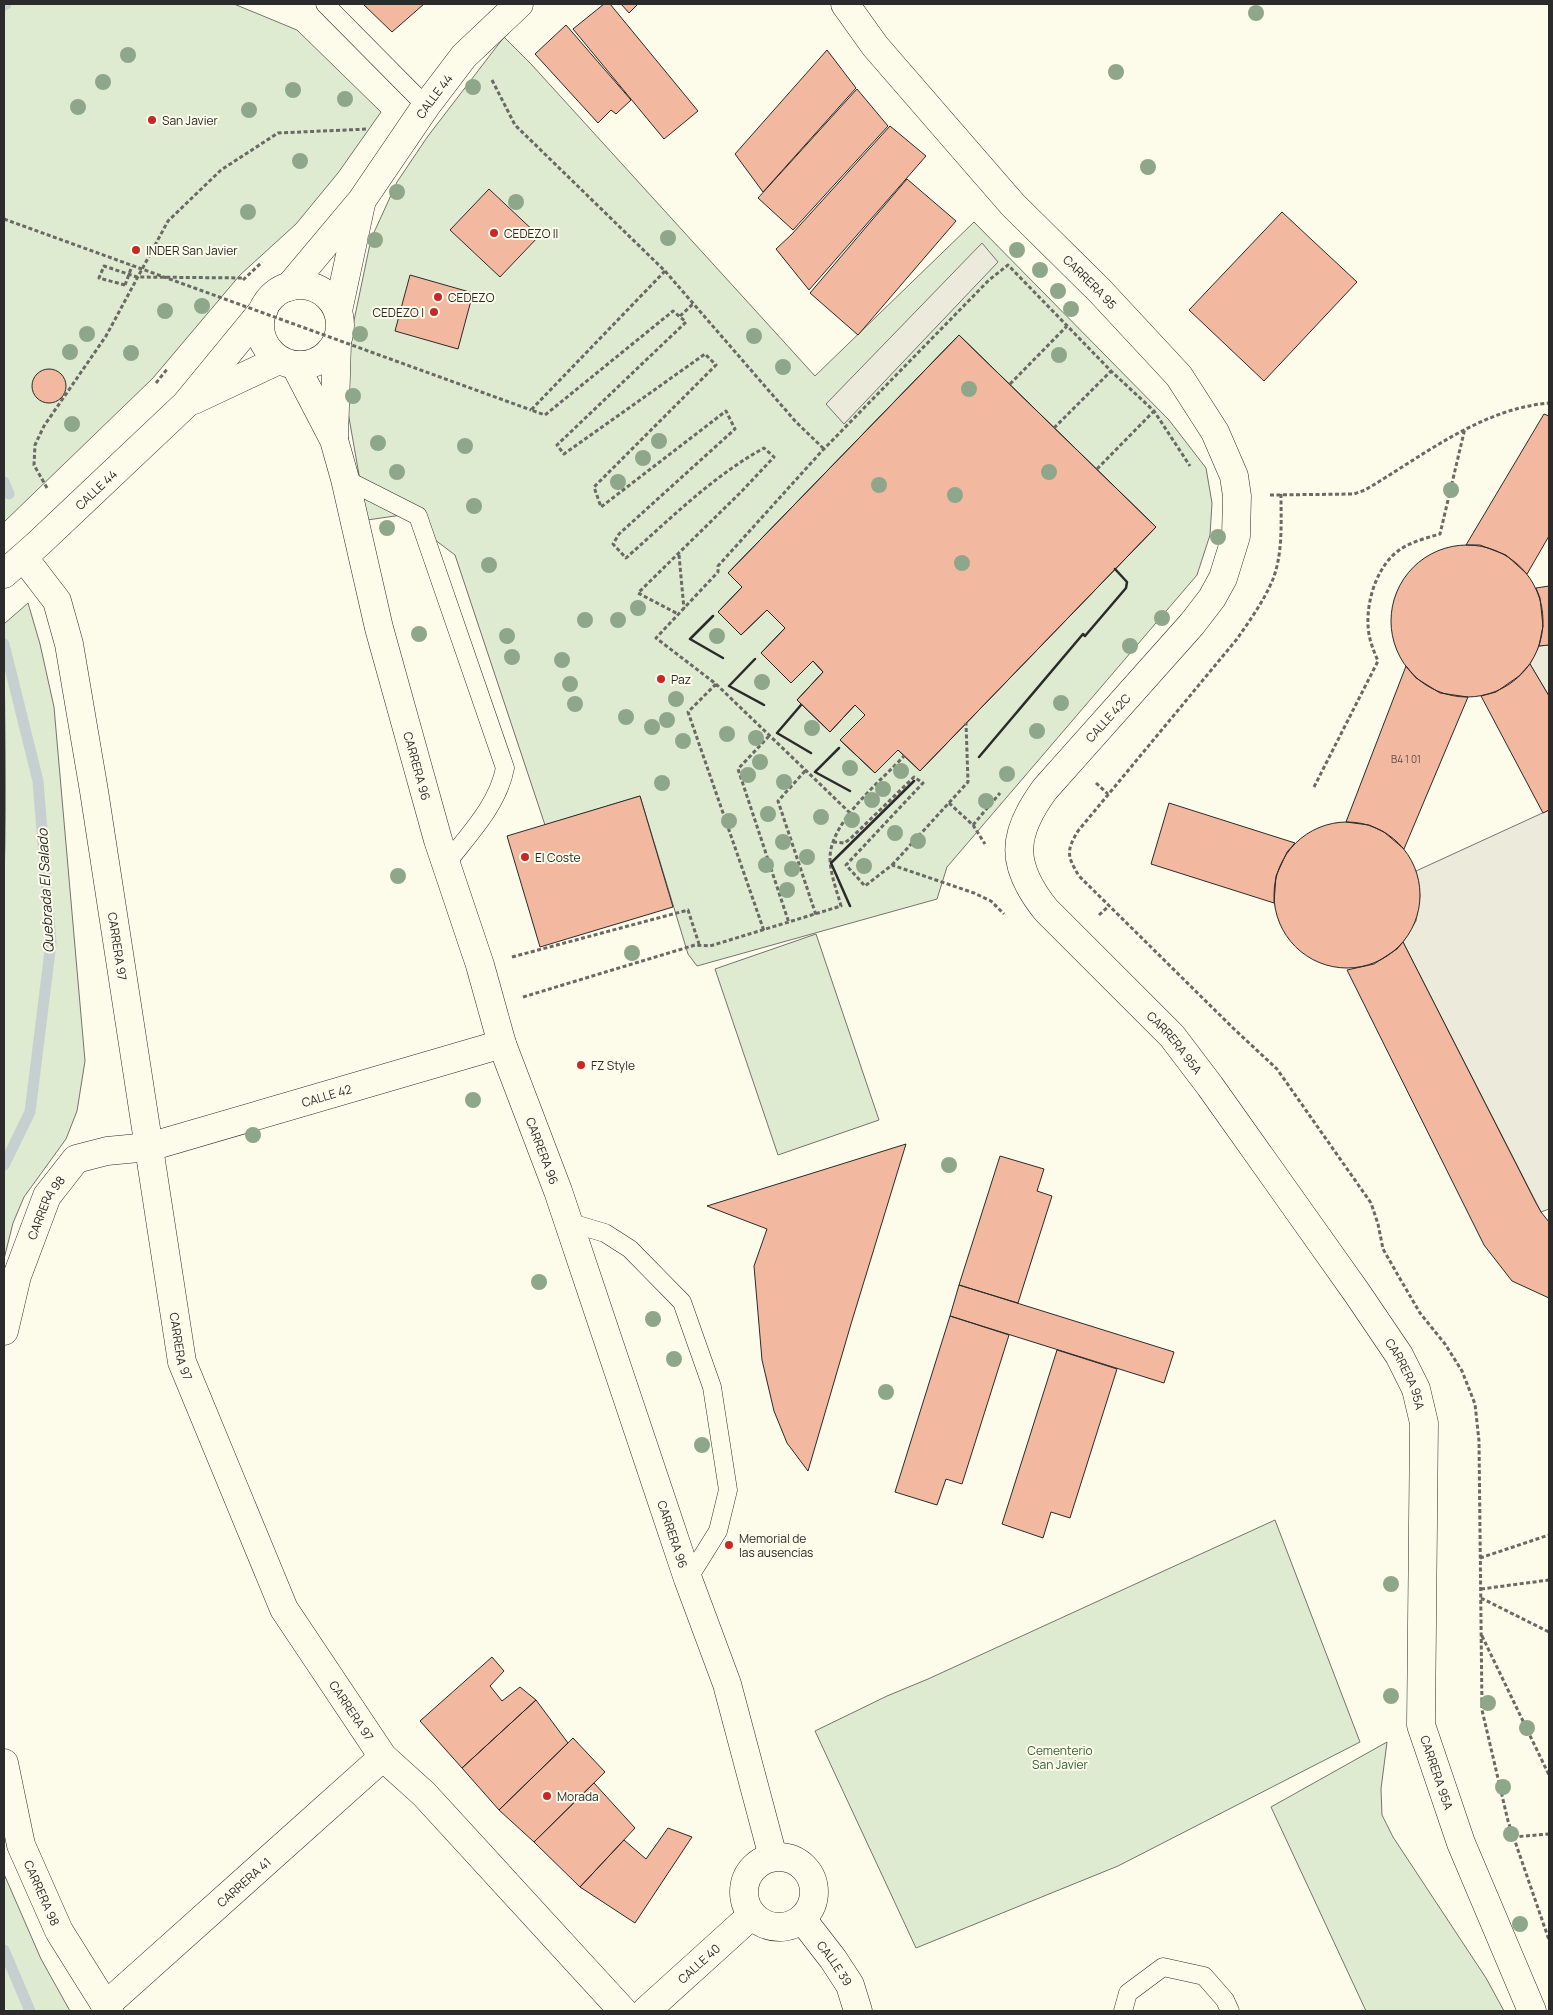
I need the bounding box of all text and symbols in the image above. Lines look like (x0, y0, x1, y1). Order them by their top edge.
street label: CALLE 44 (412, 70, 456, 122)
place label: San Javier (162, 112, 218, 129)
marker: San Javier (146, 114, 158, 126)
place label: CEDEZO II (504, 225, 558, 242)
marker: CEDEZO II (488, 227, 500, 239)
place label: INDER San Javier (146, 242, 238, 259)
marker: INDER San Javier (130, 244, 142, 256)
street label: CARRERA 95 (1060, 251, 1121, 313)
place label: CEDEZO (448, 289, 495, 306)
marker: CEDEZO (432, 291, 444, 303)
place label: CEDEZO I (372, 304, 424, 321)
marker: CEDEZO I (428, 306, 440, 318)
street label: CALLE 44 (71, 465, 121, 513)
place label: Paz (671, 671, 691, 688)
marker: Paz (655, 673, 667, 685)
street label: CALLE 42C (1082, 690, 1135, 746)
street label: CARRERA 96 (400, 730, 435, 802)
house number: B4 1 01 (1391, 752, 1421, 766)
water label: Quebrada El Salado (32, 828, 58, 954)
place label: El Coste (535, 849, 581, 866)
marker: El Coste (519, 851, 531, 863)
street label: CARRERA 97 (104, 911, 132, 982)
street label: CARRERA 95A (1143, 1007, 1207, 1078)
place label: FZ Style (591, 1057, 635, 1074)
marker: FZ Style (575, 1059, 587, 1071)
street label: CALLE 42 (299, 1080, 354, 1111)
street label: CARRERA 96 (522, 1115, 563, 1187)
street label: CARRERA 98 (23, 1172, 69, 1242)
street label: CARRERA 97 (166, 1311, 197, 1383)
street label: CARRERA 95A (1381, 1335, 1429, 1412)
street label: CARRERA 96 (654, 1498, 692, 1570)
place label: Memorial de las ausencias (739, 1530, 813, 1561)
marker: Memorial de las ausencias (723, 1539, 735, 1551)
street label: CARRERA 97 (326, 1677, 378, 1744)
street label: CARRERA 95A (1417, 1733, 1458, 1812)
park label: Cementerio San Javier (1027, 1742, 1093, 1773)
place label: Morada (557, 1788, 599, 1805)
marker: Morada (541, 1790, 553, 1802)
street label: CARRERA 41 (213, 1853, 274, 1911)
street label: CARRERA 98 (20, 1857, 64, 1928)
street label: CALLE 39 (813, 1937, 857, 1989)
street label: CALLE 40 (674, 1940, 724, 1987)

